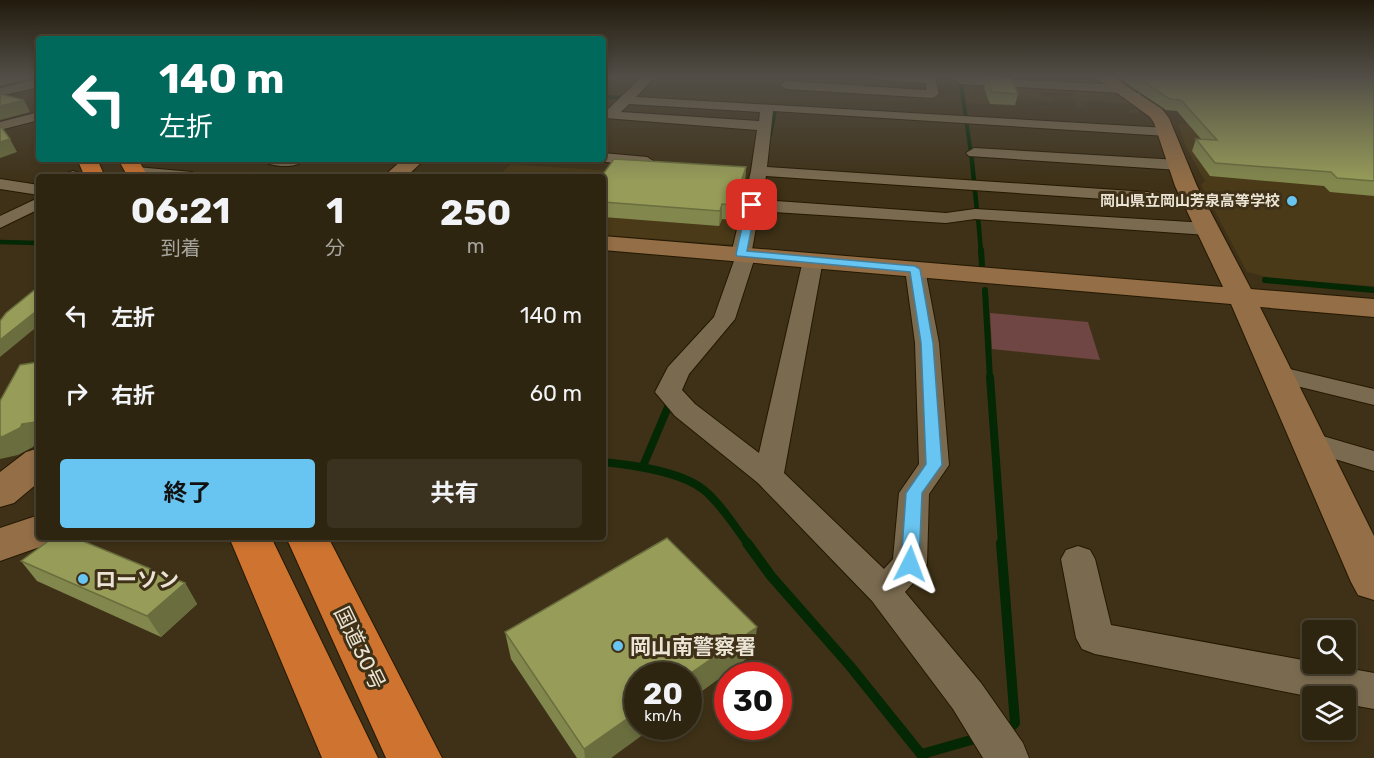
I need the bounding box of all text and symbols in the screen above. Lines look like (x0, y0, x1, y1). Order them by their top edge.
text: 140 m (159, 54, 285, 104)
icon: left (60, 60, 138, 138)
text: 左折 (159, 111, 213, 143)
pin (726, 179, 777, 230)
icon: arrive (735, 188, 768, 221)
text: 06:21 (131, 189, 231, 232)
text: 1 (326, 189, 344, 232)
text: 250 (440, 191, 511, 234)
place label: 岡山県立岡山芳泉高等学校 (1100, 192, 1280, 210)
marker: 岡山県立岡山芳泉高等学校 (1285, 194, 1299, 208)
text: m (467, 234, 485, 258)
text: 到着 (161, 236, 201, 260)
text: 分 (325, 236, 345, 260)
icon: left (60, 299, 93, 332)
text: 140 m (520, 302, 582, 329)
text: 左折 (111, 304, 155, 331)
icon: right (60, 377, 93, 410)
text: 60 m (530, 380, 582, 407)
text: 右折 (111, 382, 155, 409)
button: 終了 (60, 459, 315, 528)
button: 共有 (327, 459, 582, 528)
position arrow (878, 532, 942, 596)
place label: ローソン (95, 567, 179, 592)
marker: ローソン (76, 572, 90, 586)
street label: 国道30号 (329, 603, 391, 693)
map controls (1302, 620, 1356, 740)
button: search (1302, 620, 1356, 674)
place label: 岡山南警察署 (630, 634, 756, 659)
marker: 岡山南警察署 (611, 639, 625, 653)
speed limit sign: 30 (714, 662, 792, 740)
text: 20 (643, 676, 683, 712)
button: layers (1302, 686, 1356, 740)
text: km/h (644, 707, 682, 725)

